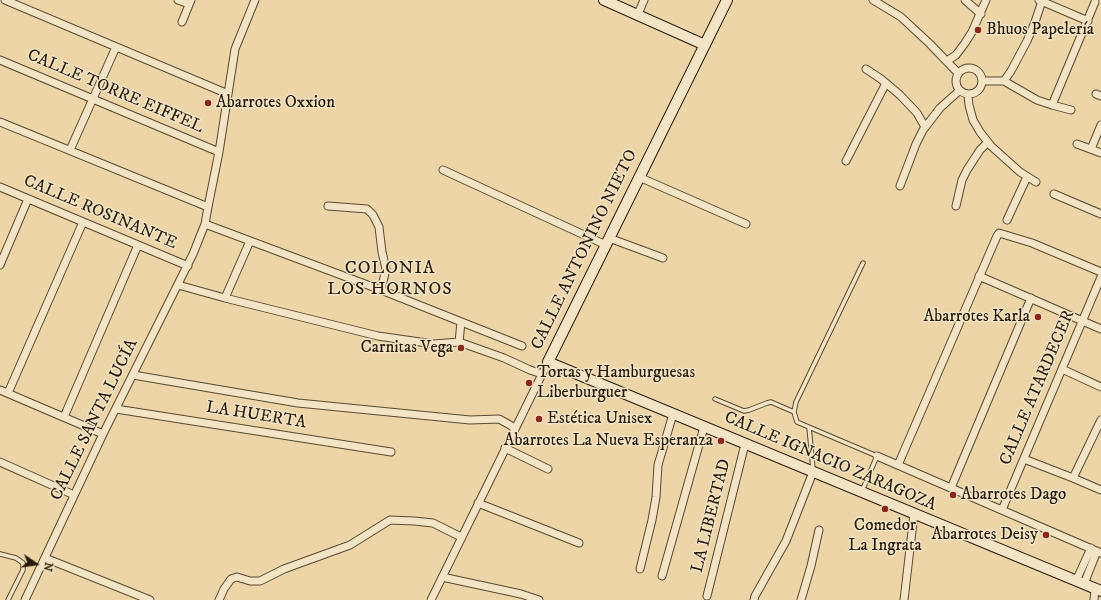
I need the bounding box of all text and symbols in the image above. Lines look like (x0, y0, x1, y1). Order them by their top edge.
place label: Bhuos Papelería (986, 20, 1094, 40)
marker: Bhuos Papelería (973, 25, 983, 35)
street label: CALLE TORRE EIFFEL (24, 46, 206, 138)
place label: Abarrotes Oxxion (216, 93, 335, 113)
marker: Abarrotes Oxxion (203, 98, 213, 108)
street label: CALLE ANTONINO NIETO (528, 147, 642, 353)
street label: CALLE ROSINANTE (20, 171, 180, 255)
district label: COLONIA LOS HORNOS (327, 258, 453, 300)
place label: Abarrotes Karla (924, 307, 1030, 327)
street label: CALLE ATARDECER (996, 307, 1080, 469)
marker: Abarrotes Karla (1033, 312, 1043, 322)
street label: CALLE SANTA LUCÍA (47, 336, 143, 504)
place label: Carnitas Vega (361, 338, 453, 358)
marker: Carnitas Vega (456, 343, 466, 353)
place label: Tortas y Hamburguesas Liberburguer (537, 363, 695, 403)
marker: Tortas y Hamburguesas Liberburguer (524, 378, 534, 388)
street label: LA HUERTA (205, 398, 307, 434)
street label: CALLE IGNACIO ZARAGOZA (721, 408, 939, 516)
place label: Estética Unisex (547, 409, 652, 429)
marker: Estética Unisex (534, 414, 544, 424)
place label: Abarrotes La Nueva Esperanza (504, 431, 713, 451)
marker: Abarrotes La Nueva Esperanza (716, 436, 726, 446)
street label: LA LIBERTAD (688, 457, 736, 575)
place label: Abarrotes Dago (961, 485, 1066, 505)
marker: Abarrotes Dago (948, 490, 958, 500)
marker: Comedor La Ingrata (880, 504, 890, 514)
place label: Comedor La Ingrata (848, 516, 922, 556)
place label: Abarrotes Deisy (931, 525, 1038, 545)
marker: Abarrotes Deisy (1041, 530, 1051, 540)
north arrow (16, 544, 56, 584)
text: N (40, 561, 56, 573)

